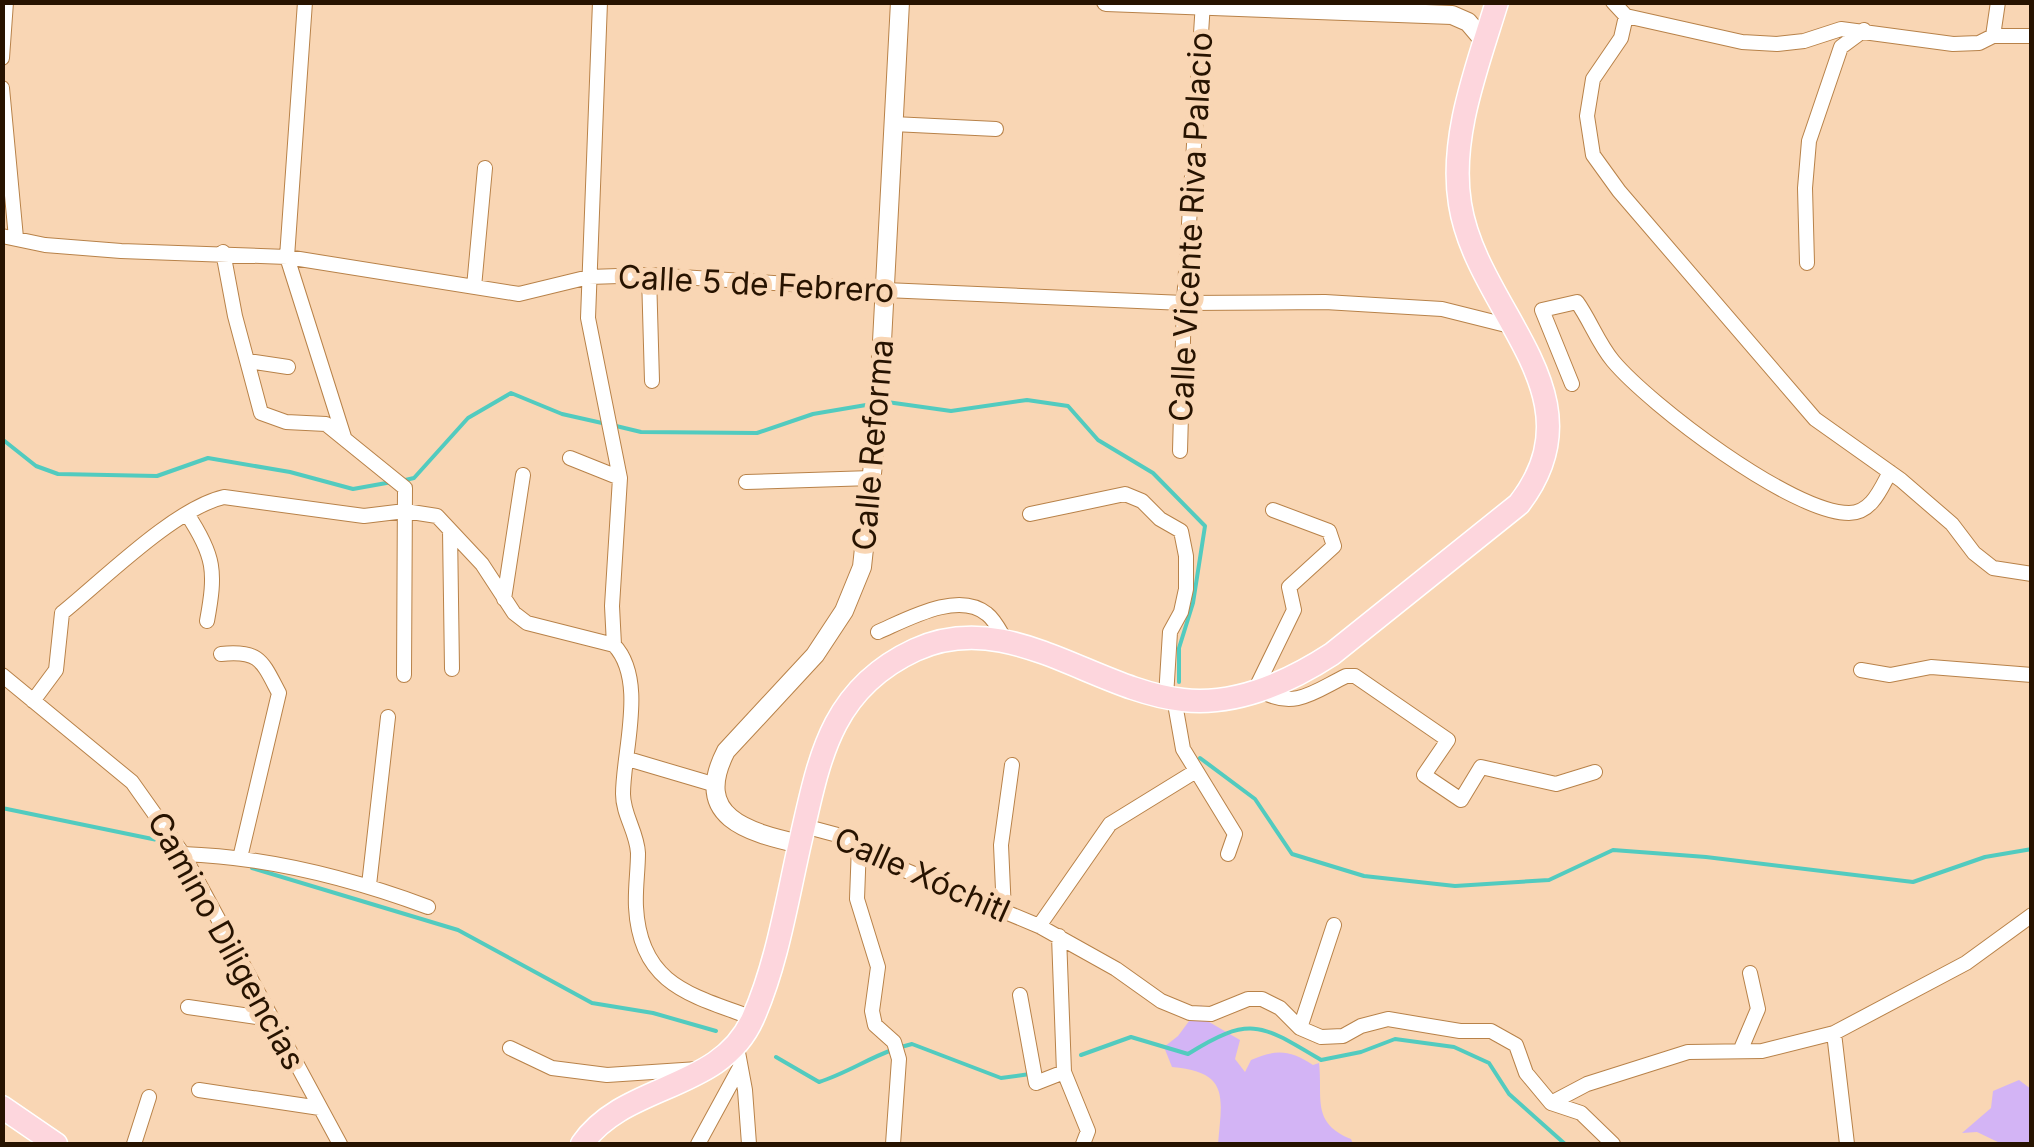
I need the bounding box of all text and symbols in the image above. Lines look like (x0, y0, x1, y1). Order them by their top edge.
street label: Calle Vicente Riva Palacio (1161, 31, 1220, 423)
street label: Calle 5 de Febrero (617, 257, 895, 310)
street label: Calle Reforma (844, 338, 901, 552)
street label: Camino Diligencias (139, 805, 313, 1076)
street label: Calle Xóchitl (828, 819, 1016, 931)

